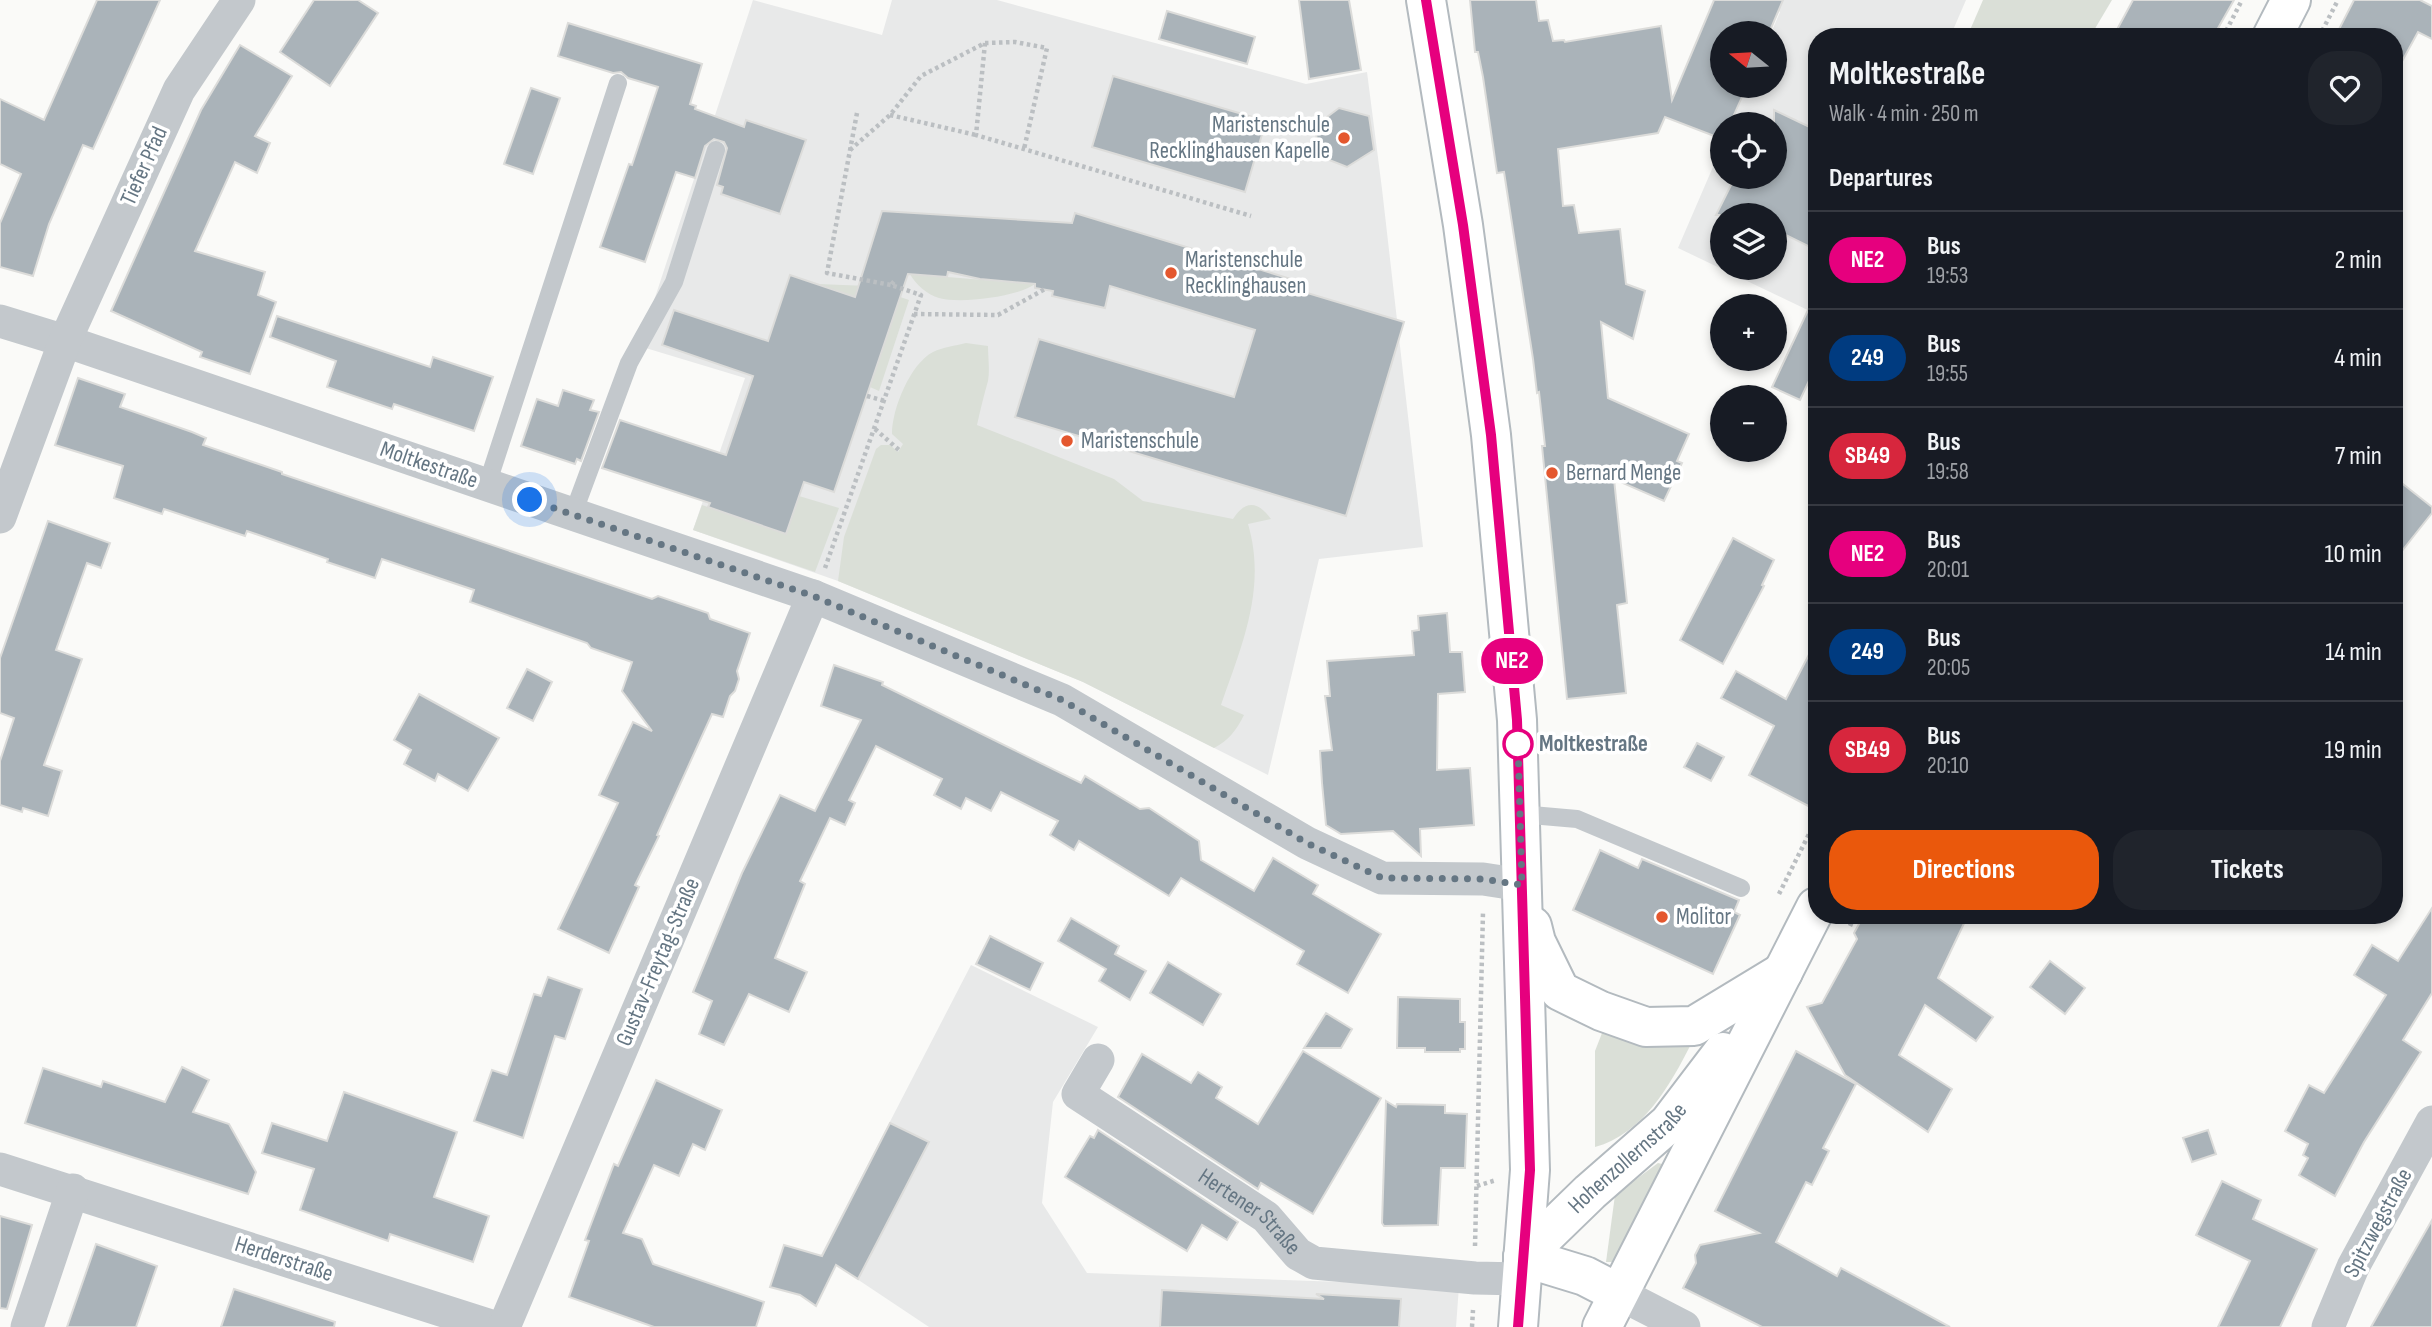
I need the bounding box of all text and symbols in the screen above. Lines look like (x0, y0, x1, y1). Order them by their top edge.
north arrow (1710, 21, 1787, 98)
map controls (1710, 21, 1787, 462)
button: heart (2308, 51, 2382, 125)
text: Moltkestraße (1829, 54, 1985, 94)
text: Walk · 4 min · 250 m (1829, 100, 1979, 128)
place label: Maristenschule Recklinghausen Kapelle (1149, 111, 1330, 165)
button: locate (1710, 112, 1787, 189)
street label: Tiefer Pfad (114, 122, 174, 210)
marker: Maristenschule Recklinghausen Kapelle (1336, 130, 1352, 146)
text: Departures (1829, 163, 1933, 194)
button: layers (1710, 203, 1787, 280)
text: Bus (1927, 231, 1961, 262)
text: NE2 (1851, 245, 1884, 274)
text: 2 min (2334, 245, 2382, 276)
place label: Maristenschule Recklinghausen (1185, 246, 1306, 300)
text: 19:53 (1927, 262, 1968, 290)
marker: Maristenschule Recklinghausen (1163, 265, 1179, 281)
button: + (1710, 294, 1787, 371)
text: Bus (1927, 329, 1961, 360)
text: 249 (1851, 343, 1884, 372)
text: 4 min (2334, 343, 2382, 374)
text: 19:55 (1927, 360, 1968, 388)
button: − (1710, 385, 1787, 462)
place label: Maristenschule (1081, 427, 1199, 455)
text: Bus (1927, 427, 1961, 458)
marker: Maristenschule (1059, 433, 1075, 449)
street label: Moltkestraße (376, 435, 482, 495)
text: SB49 (1845, 441, 1890, 470)
text: 7 min (2335, 441, 2382, 472)
text: 19:58 (1927, 458, 1969, 486)
place label: Bernard Menge (1566, 459, 1681, 487)
marker: Bernard Menge (1544, 465, 1560, 481)
your location (512, 482, 547, 517)
text: Bus (1927, 525, 1961, 556)
text: NE2 (1851, 539, 1884, 568)
text: 10 min (2325, 539, 2382, 570)
text: 20:01 (1927, 556, 1969, 584)
text: Bus (1927, 623, 1961, 654)
text: 249 (1851, 637, 1884, 666)
text: 14 min (2325, 637, 2382, 668)
line badge: NE2 (1472, 638, 1552, 684)
text: NE2 (1495, 646, 1529, 675)
text: 20:05 (1927, 654, 1970, 682)
text: Bus (1927, 721, 1961, 752)
marker: Moltkestraße (1503, 729, 1533, 759)
place label: Moltkestraße (1539, 730, 1648, 758)
text: SB49 (1845, 735, 1890, 764)
text: 19 min (2325, 735, 2382, 766)
text: 20:10 (1927, 752, 1969, 780)
button: Directions (1829, 830, 2099, 910)
button: Tickets (2113, 830, 2382, 910)
street label: Gustav-Freytag-Straße (610, 874, 706, 1050)
place label: Molitor (1676, 903, 1732, 931)
marker: Molitor (1654, 909, 1670, 925)
street label: Hohenzollernstraße (1562, 1097, 1693, 1219)
street label: Hertener Straße (1193, 1162, 1307, 1261)
street label: Spitzwegstraße (2338, 1164, 2418, 1282)
street label: Herderstraße (231, 1230, 337, 1288)

